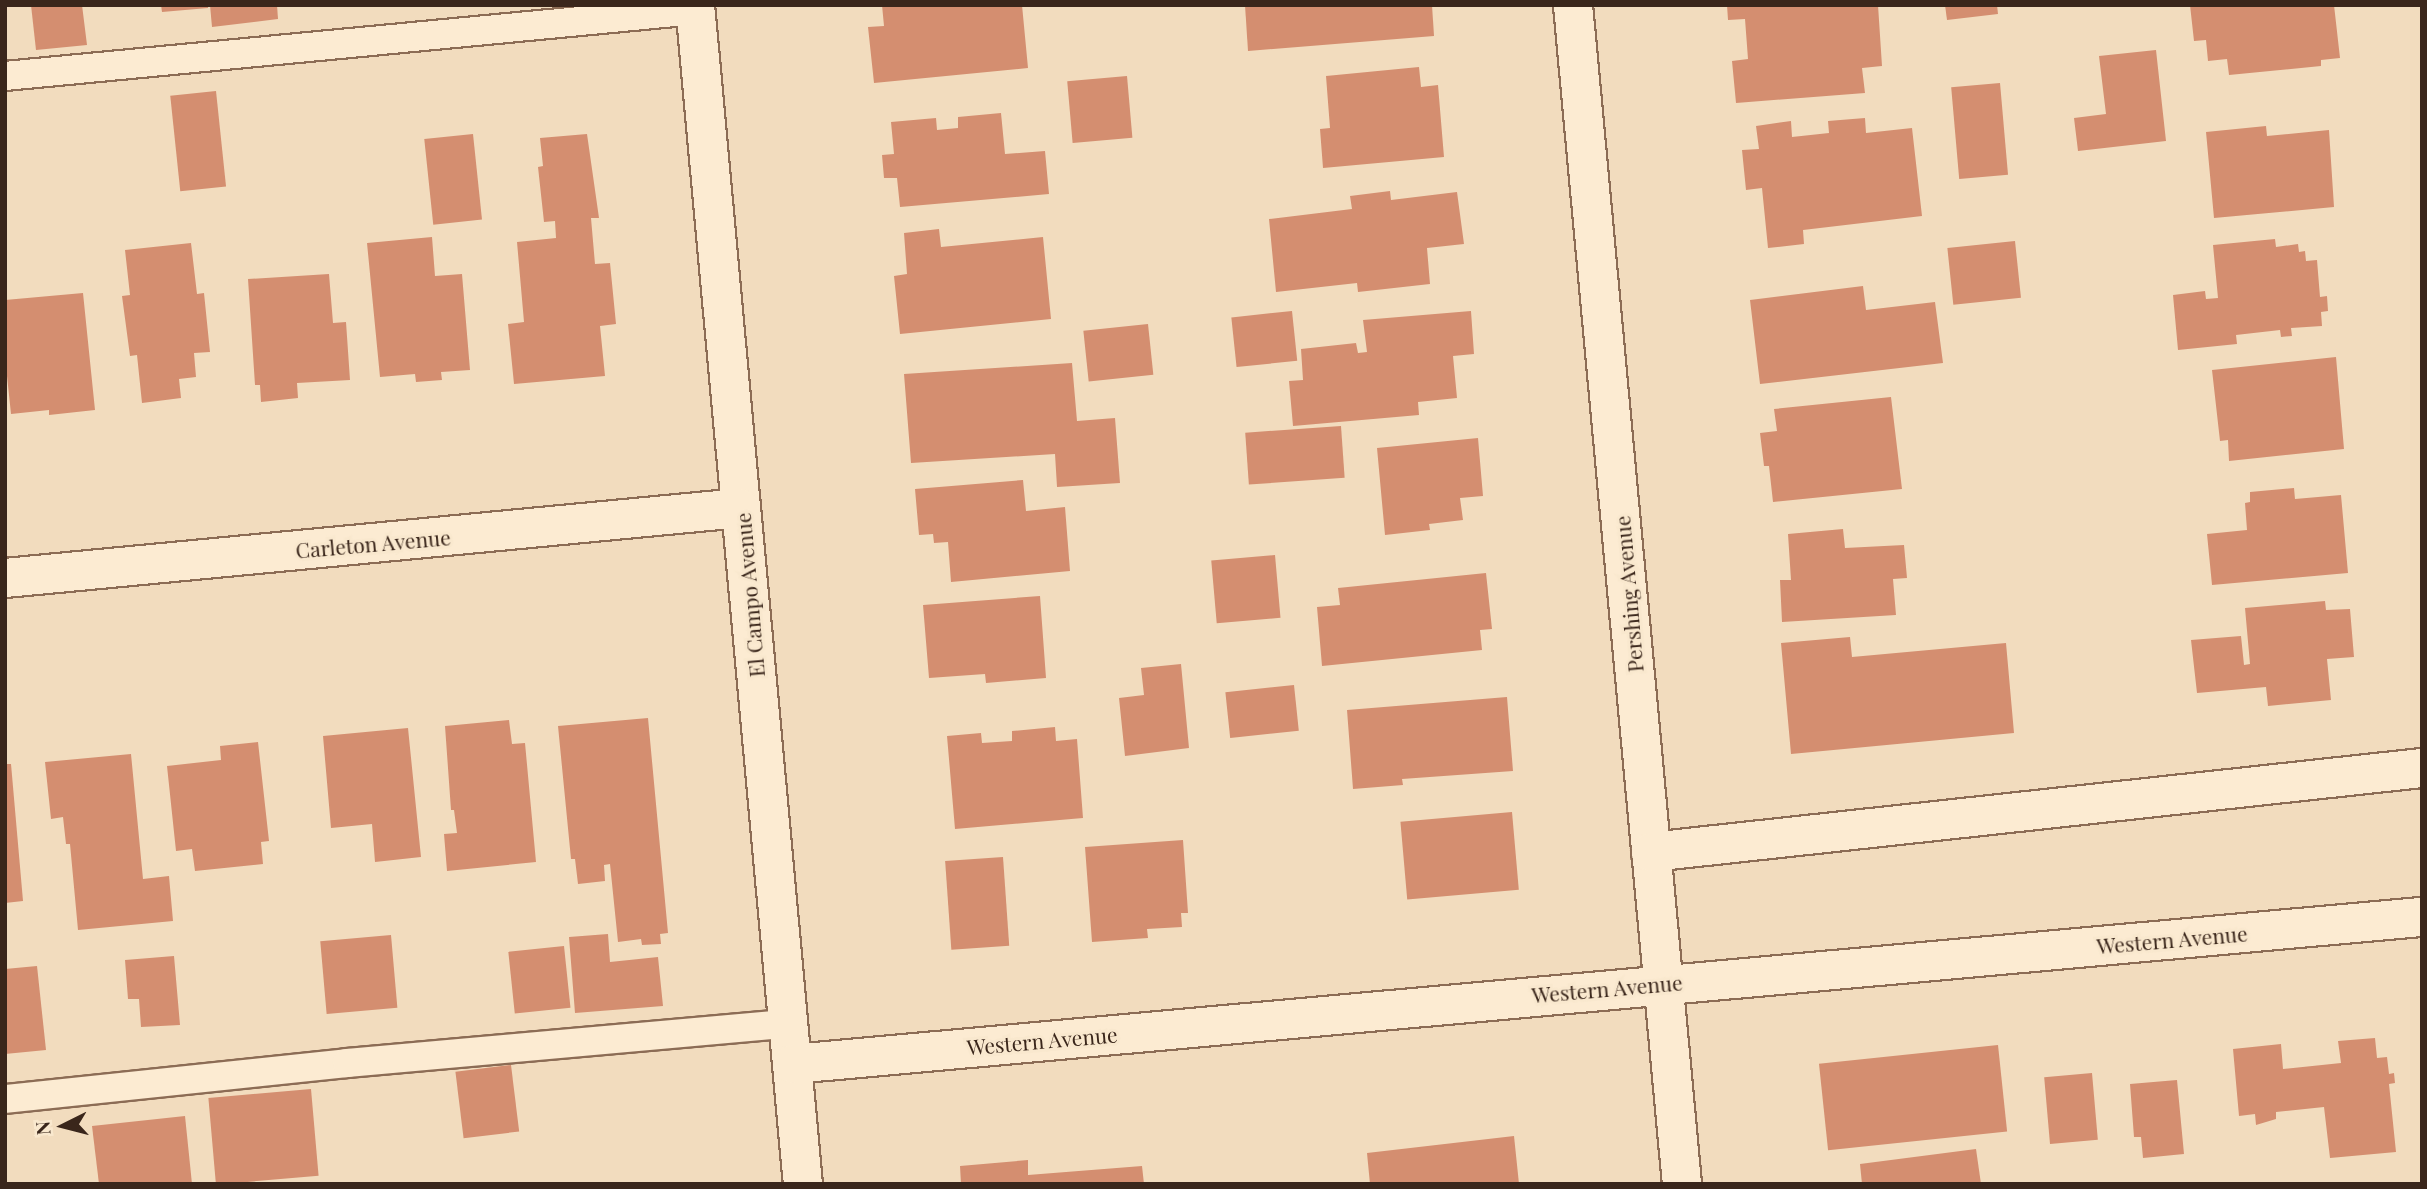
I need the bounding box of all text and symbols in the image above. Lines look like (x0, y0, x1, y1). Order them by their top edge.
street label: El Campo Avenue (729, 511, 769, 679)
street label: Pershing Avenue (1609, 514, 1647, 674)
street label: Carleton Avenue (294, 524, 452, 562)
street label: Western Avenue (2095, 920, 2249, 958)
street label: Western Avenue (1530, 969, 1684, 1007)
street label: Western Avenue (965, 1021, 1119, 1059)
north arrow (28, 1091, 98, 1161)
text: N (28, 1120, 56, 1136)

